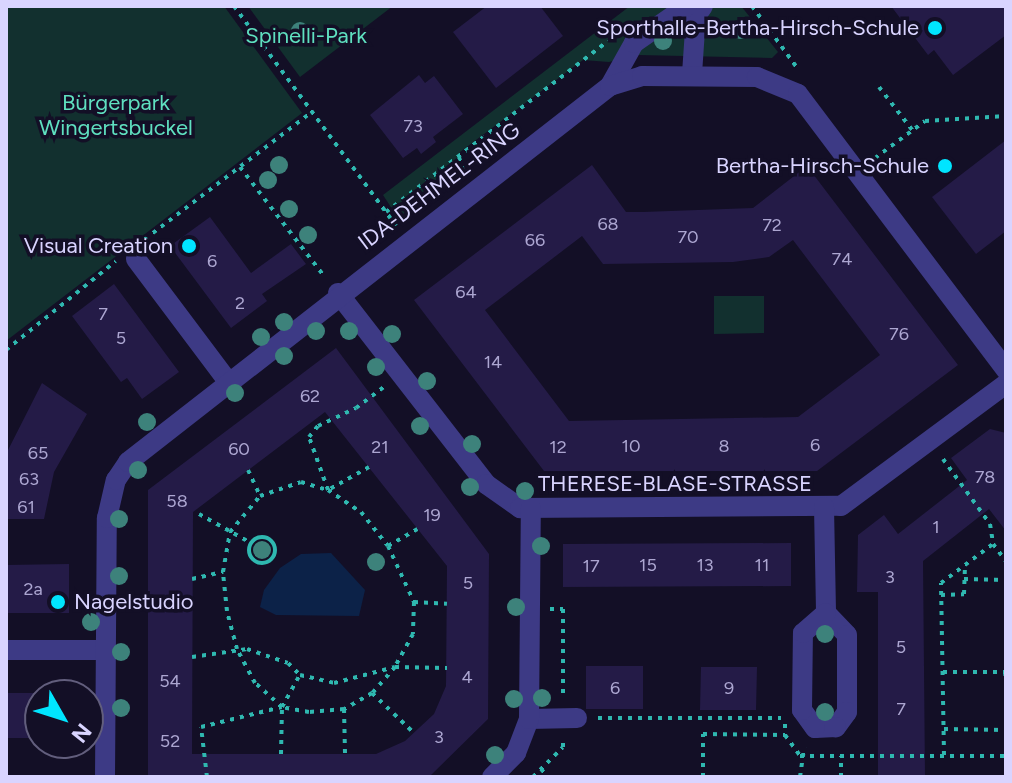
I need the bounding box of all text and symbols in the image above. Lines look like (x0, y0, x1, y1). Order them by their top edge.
place label: Sporthalle-Bertha-Hirsch-Schule (596, 15, 919, 41)
marker: Sporthalle-Bertha-Hirsch-Schule (926, 19, 944, 37)
park label: Spinelli-Park (245, 23, 367, 49)
park label: Bürgerpark Wingertsbuckel (39, 89, 193, 140)
house number: 73 (403, 115, 423, 137)
street label: IDA-DEHMEL-RING (353, 117, 525, 255)
place label: Bertha-Hirsch-Schule (716, 153, 929, 179)
marker: Bertha-Hirsch-Schule (936, 157, 954, 175)
house number: 68 (597, 213, 619, 235)
house number: 72 (762, 214, 782, 236)
house number: 70 (677, 226, 699, 248)
house number: 66 (525, 229, 545, 251)
place label: Visual Creation (24, 233, 173, 259)
marker: Visual Creation (180, 237, 198, 255)
house number: 74 (832, 248, 852, 270)
house number: 6 (207, 250, 217, 272)
house number: 64 (455, 281, 477, 303)
house number: 2 (235, 292, 245, 314)
house number: 7 (98, 303, 108, 325)
house number: 76 (889, 323, 909, 345)
house number: 5 (116, 327, 126, 349)
house number: 14 (484, 351, 502, 373)
house number: 62 (300, 385, 320, 407)
house number: 6 (810, 434, 820, 456)
house number: 10 (622, 435, 640, 457)
house number: 8 (718, 435, 730, 457)
house number: 21 (371, 436, 389, 458)
house number: 12 (549, 436, 567, 458)
house number: 60 (228, 438, 250, 460)
house number: 65 (28, 442, 48, 464)
house number: 78 (975, 466, 995, 488)
house number: 63 (19, 468, 39, 490)
street label: THERESE-BLASE-STRASSE (538, 471, 812, 497)
house number: 58 (166, 490, 188, 512)
house number: 61 (17, 496, 35, 518)
house number: 19 (423, 504, 441, 526)
house number: 1 (932, 516, 940, 538)
house number: 15 (639, 554, 657, 576)
house number: 13 (696, 554, 714, 576)
house number: 11 (755, 554, 769, 576)
house number: 17 (582, 555, 600, 577)
house number: 3 (885, 566, 895, 588)
house number: 5 (463, 572, 473, 594)
house number: 2a (23, 578, 43, 600)
place label: Nagelstudio (74, 589, 194, 615)
marker: Nagelstudio (49, 593, 67, 611)
house number: 5 (896, 636, 906, 658)
house number: 4 (461, 666, 473, 688)
house number: 54 (159, 670, 181, 692)
house number: 6 (610, 677, 620, 699)
house number: 9 (724, 677, 734, 699)
north arrow (24, 679, 104, 759)
house number: 7 (896, 698, 906, 720)
text: N (66, 718, 97, 748)
house number: 3 (434, 726, 444, 748)
house number: 52 (160, 730, 180, 752)

